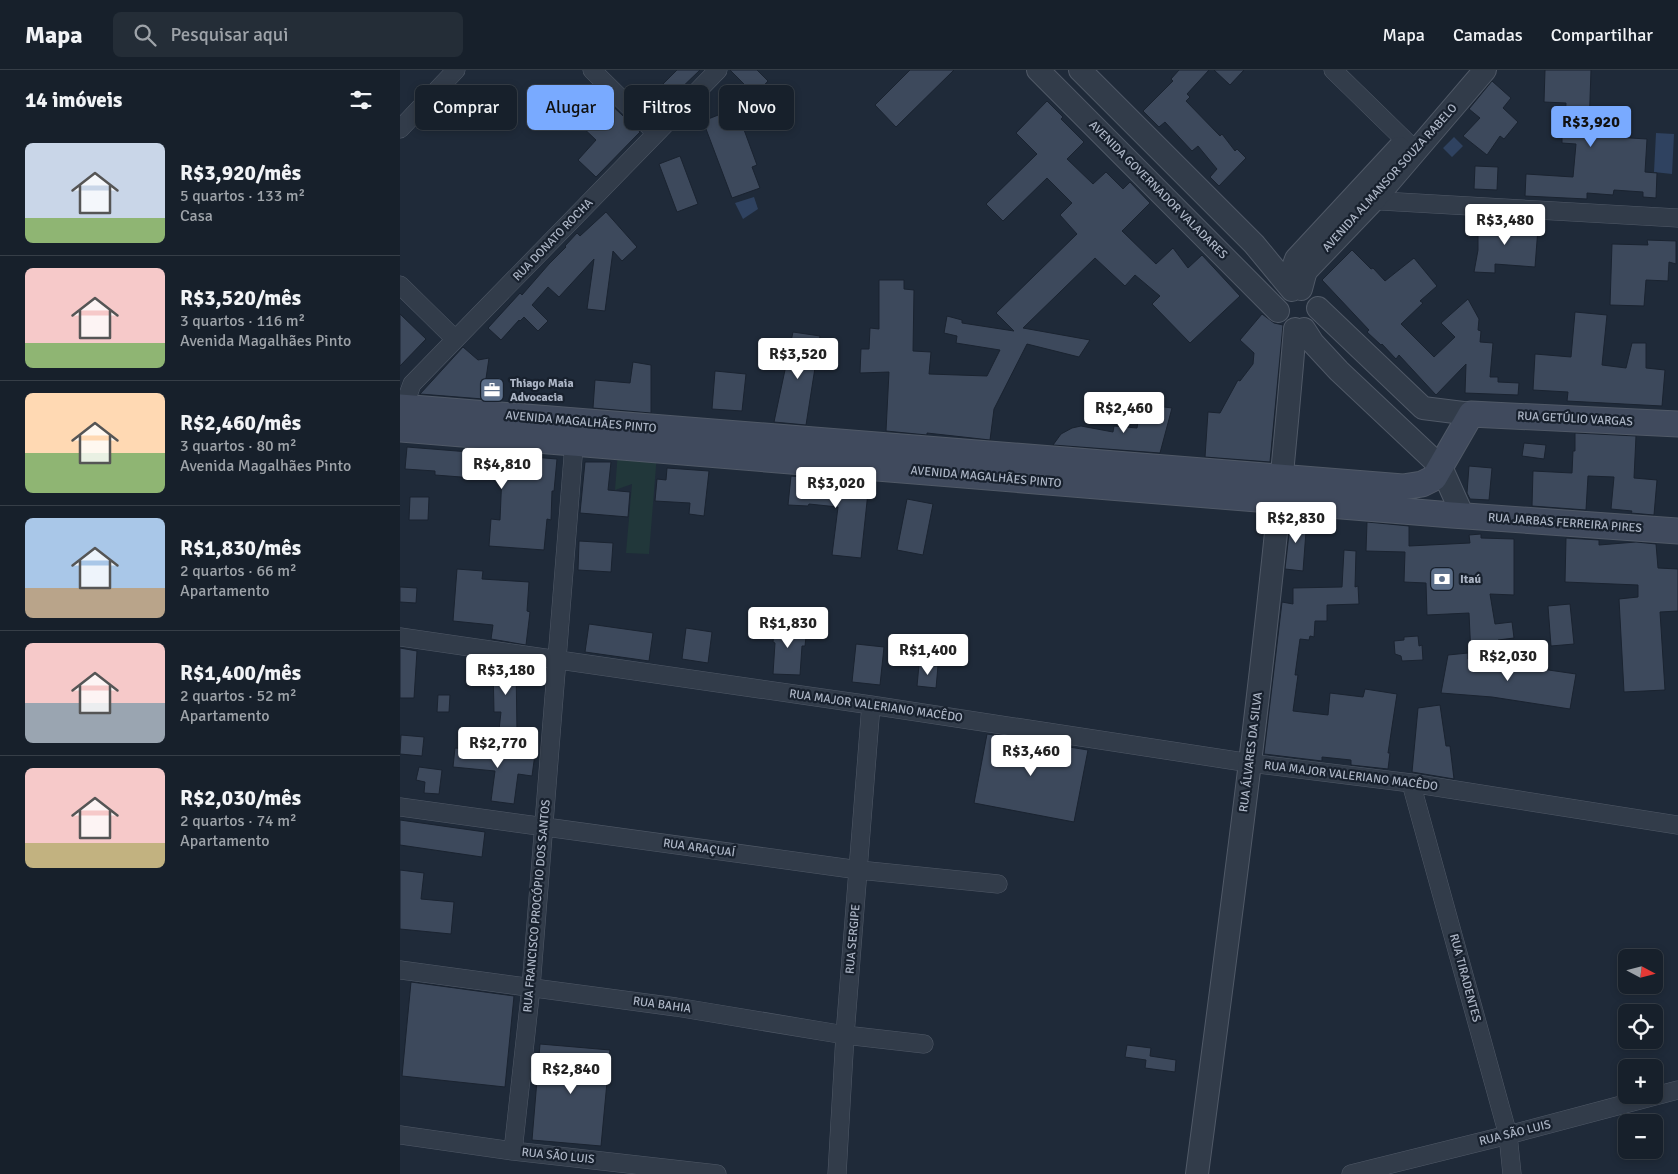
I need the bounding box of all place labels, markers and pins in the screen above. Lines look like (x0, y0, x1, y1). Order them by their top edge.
pin: R$3,920 (1545, 106, 1637, 148)
pin: R$3,480 (1459, 204, 1551, 246)
pin: R$3,520 (752, 338, 844, 380)
place label: Thiago Maia Advocacia (510, 376, 574, 405)
office icon: Thiago Maia Advocacia (479, 377, 505, 403)
pin: R$2,460 (1078, 392, 1170, 434)
pin: R$4,810 (456, 448, 548, 490)
pin: R$3,020 (790, 466, 882, 509)
pin: R$2,830 (1250, 502, 1342, 544)
bank icon: Itaú (1429, 566, 1455, 592)
place label: Itaú (1460, 572, 1481, 587)
pin: R$1,830 (742, 606, 834, 649)
pin: R$1,400 (882, 634, 974, 676)
pin: R$2,030 (1462, 640, 1554, 682)
pin: R$3,180 (460, 654, 552, 696)
pin: R$2,770 (452, 726, 544, 769)
pin: R$3,460 (985, 734, 1077, 777)
pin: R$2,840 (525, 1052, 617, 1095)

